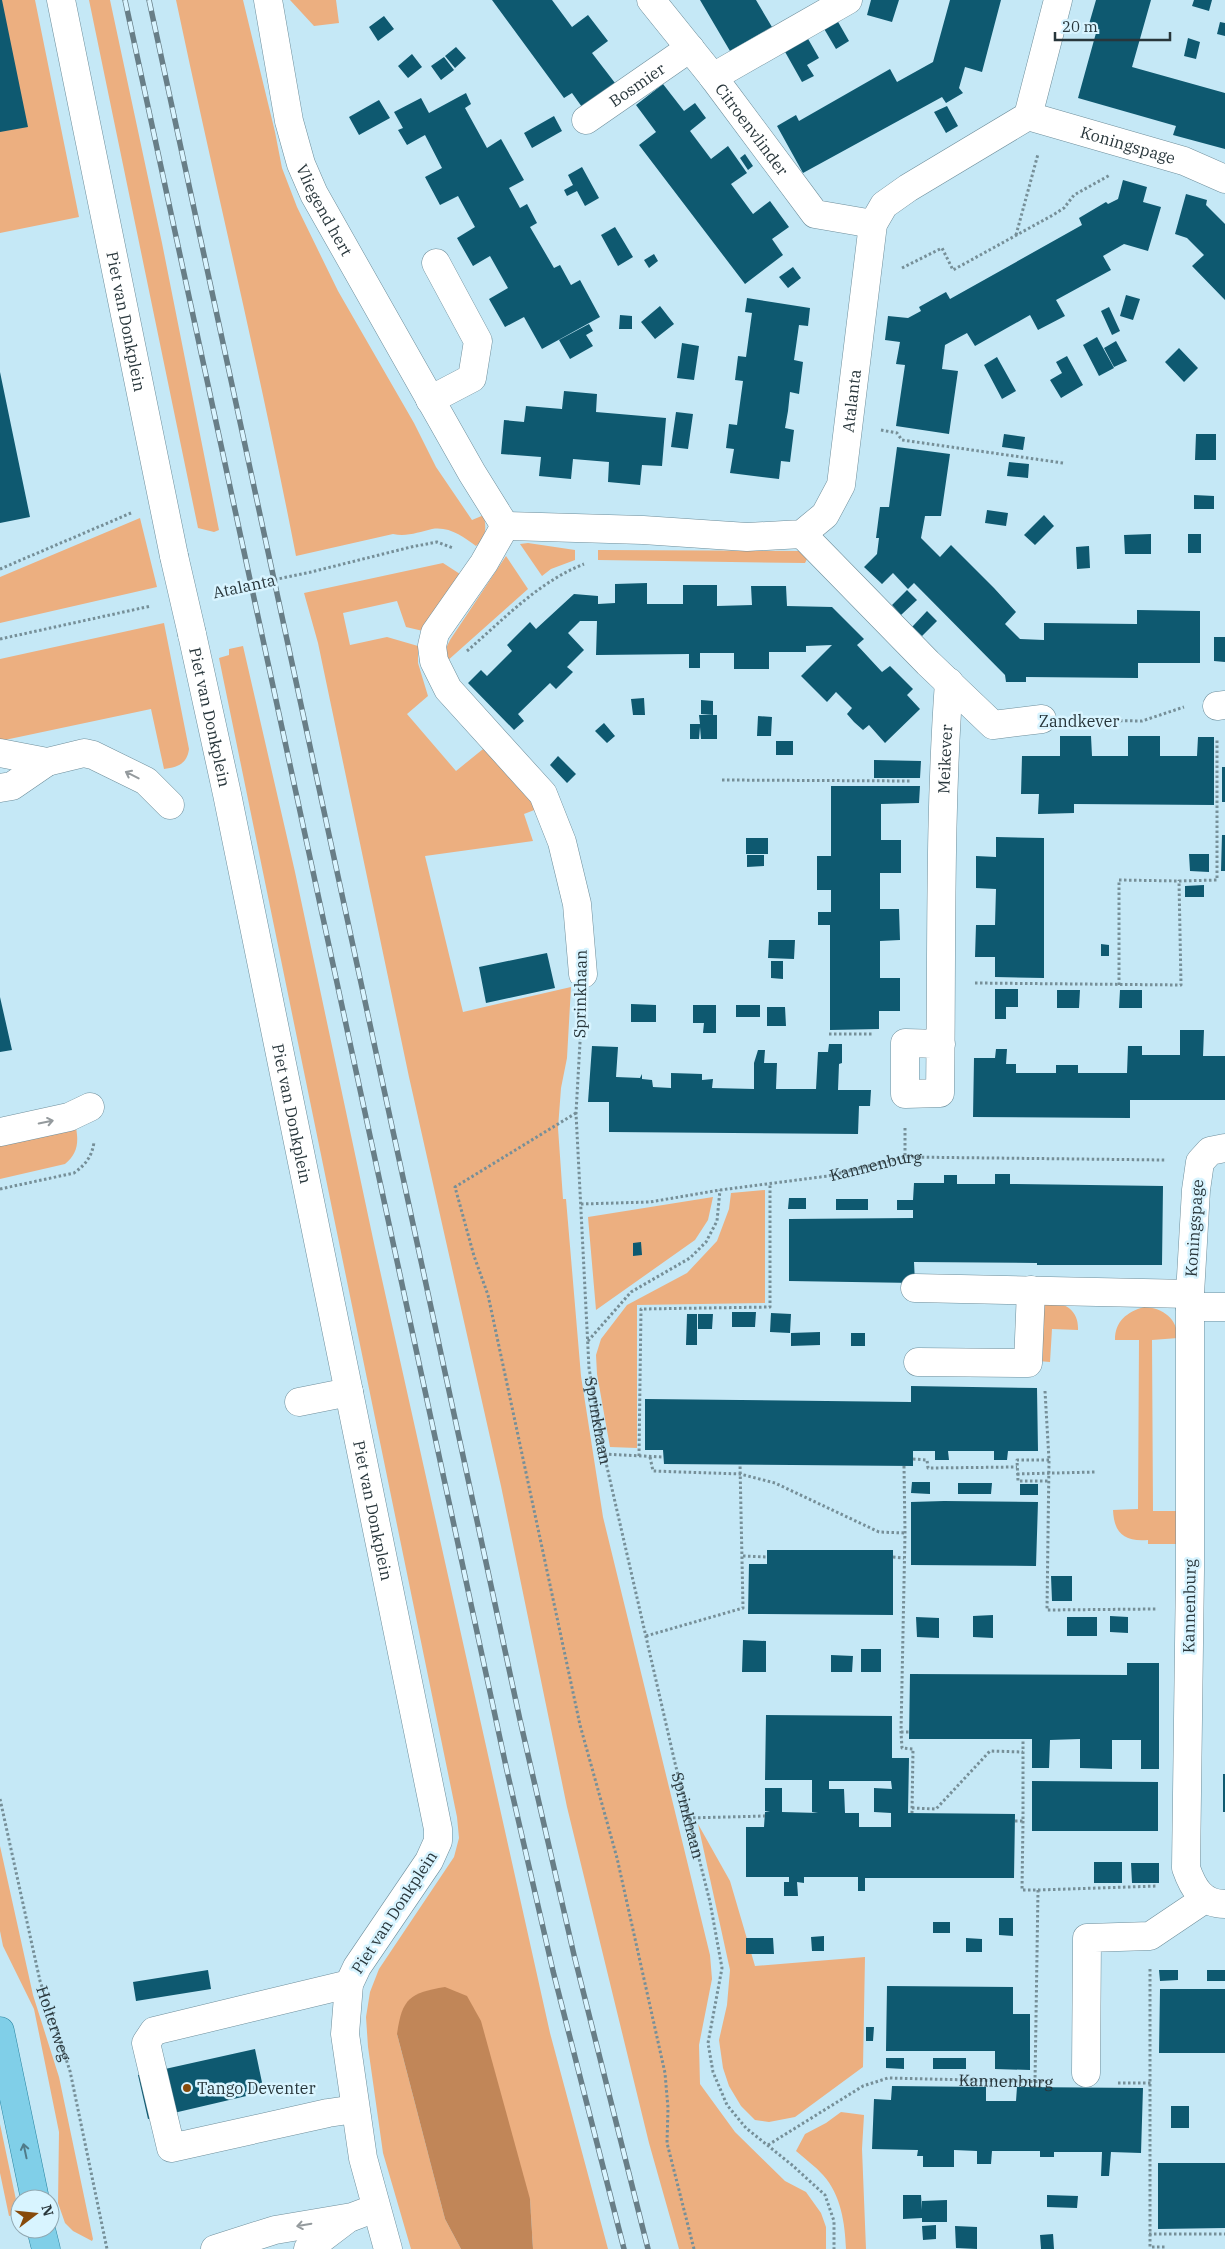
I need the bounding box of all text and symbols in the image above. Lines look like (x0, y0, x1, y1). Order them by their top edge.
scale bar (1055, 10, 1170, 42)
text: 20 m (1062, 17, 1098, 36)
street label: Bosmier (605, 58, 669, 111)
street label: Citroenvlinder (711, 79, 793, 179)
street label: Koningspage (1078, 122, 1178, 168)
street label: Vliegend hert (292, 161, 357, 260)
street label: Piet van Donkplein (102, 250, 150, 393)
street label: Atalanta (838, 368, 865, 434)
street label: Atalanta (211, 570, 277, 602)
street label: Piet van Donkplein (185, 645, 235, 789)
street label: Zandkever (1039, 711, 1119, 731)
street label: Meikever (933, 724, 956, 794)
one-way arrow (125, 770, 140, 779)
street label: Sprinkhaan (569, 950, 591, 1038)
street label: Piet van Donkplein (268, 1042, 316, 1185)
one-way arrow (37, 1117, 53, 1126)
street label: Kannenburg (827, 1147, 922, 1185)
street label: Koningspage (1181, 1179, 1207, 1277)
street label: Sprinkhaan (581, 1375, 616, 1466)
street label: Piet van Donkplein (349, 1439, 397, 1582)
street label: Kannenburg (1178, 1558, 1200, 1653)
street label: Sprinkhaan (668, 1770, 709, 1861)
street label: Piet van Donkplein (347, 1847, 441, 1977)
street label: Holterweg (32, 1983, 76, 2064)
street label: Kannenburg (958, 2070, 1054, 2092)
place label: Tango Deventer (197, 2078, 315, 2098)
marker: Tango Deventer (181, 2082, 193, 2094)
one-way arrow (20, 2144, 29, 2160)
north arrow (10, 2189, 60, 2239)
text: N (37, 2203, 58, 2218)
one-way arrow (296, 2221, 312, 2231)

